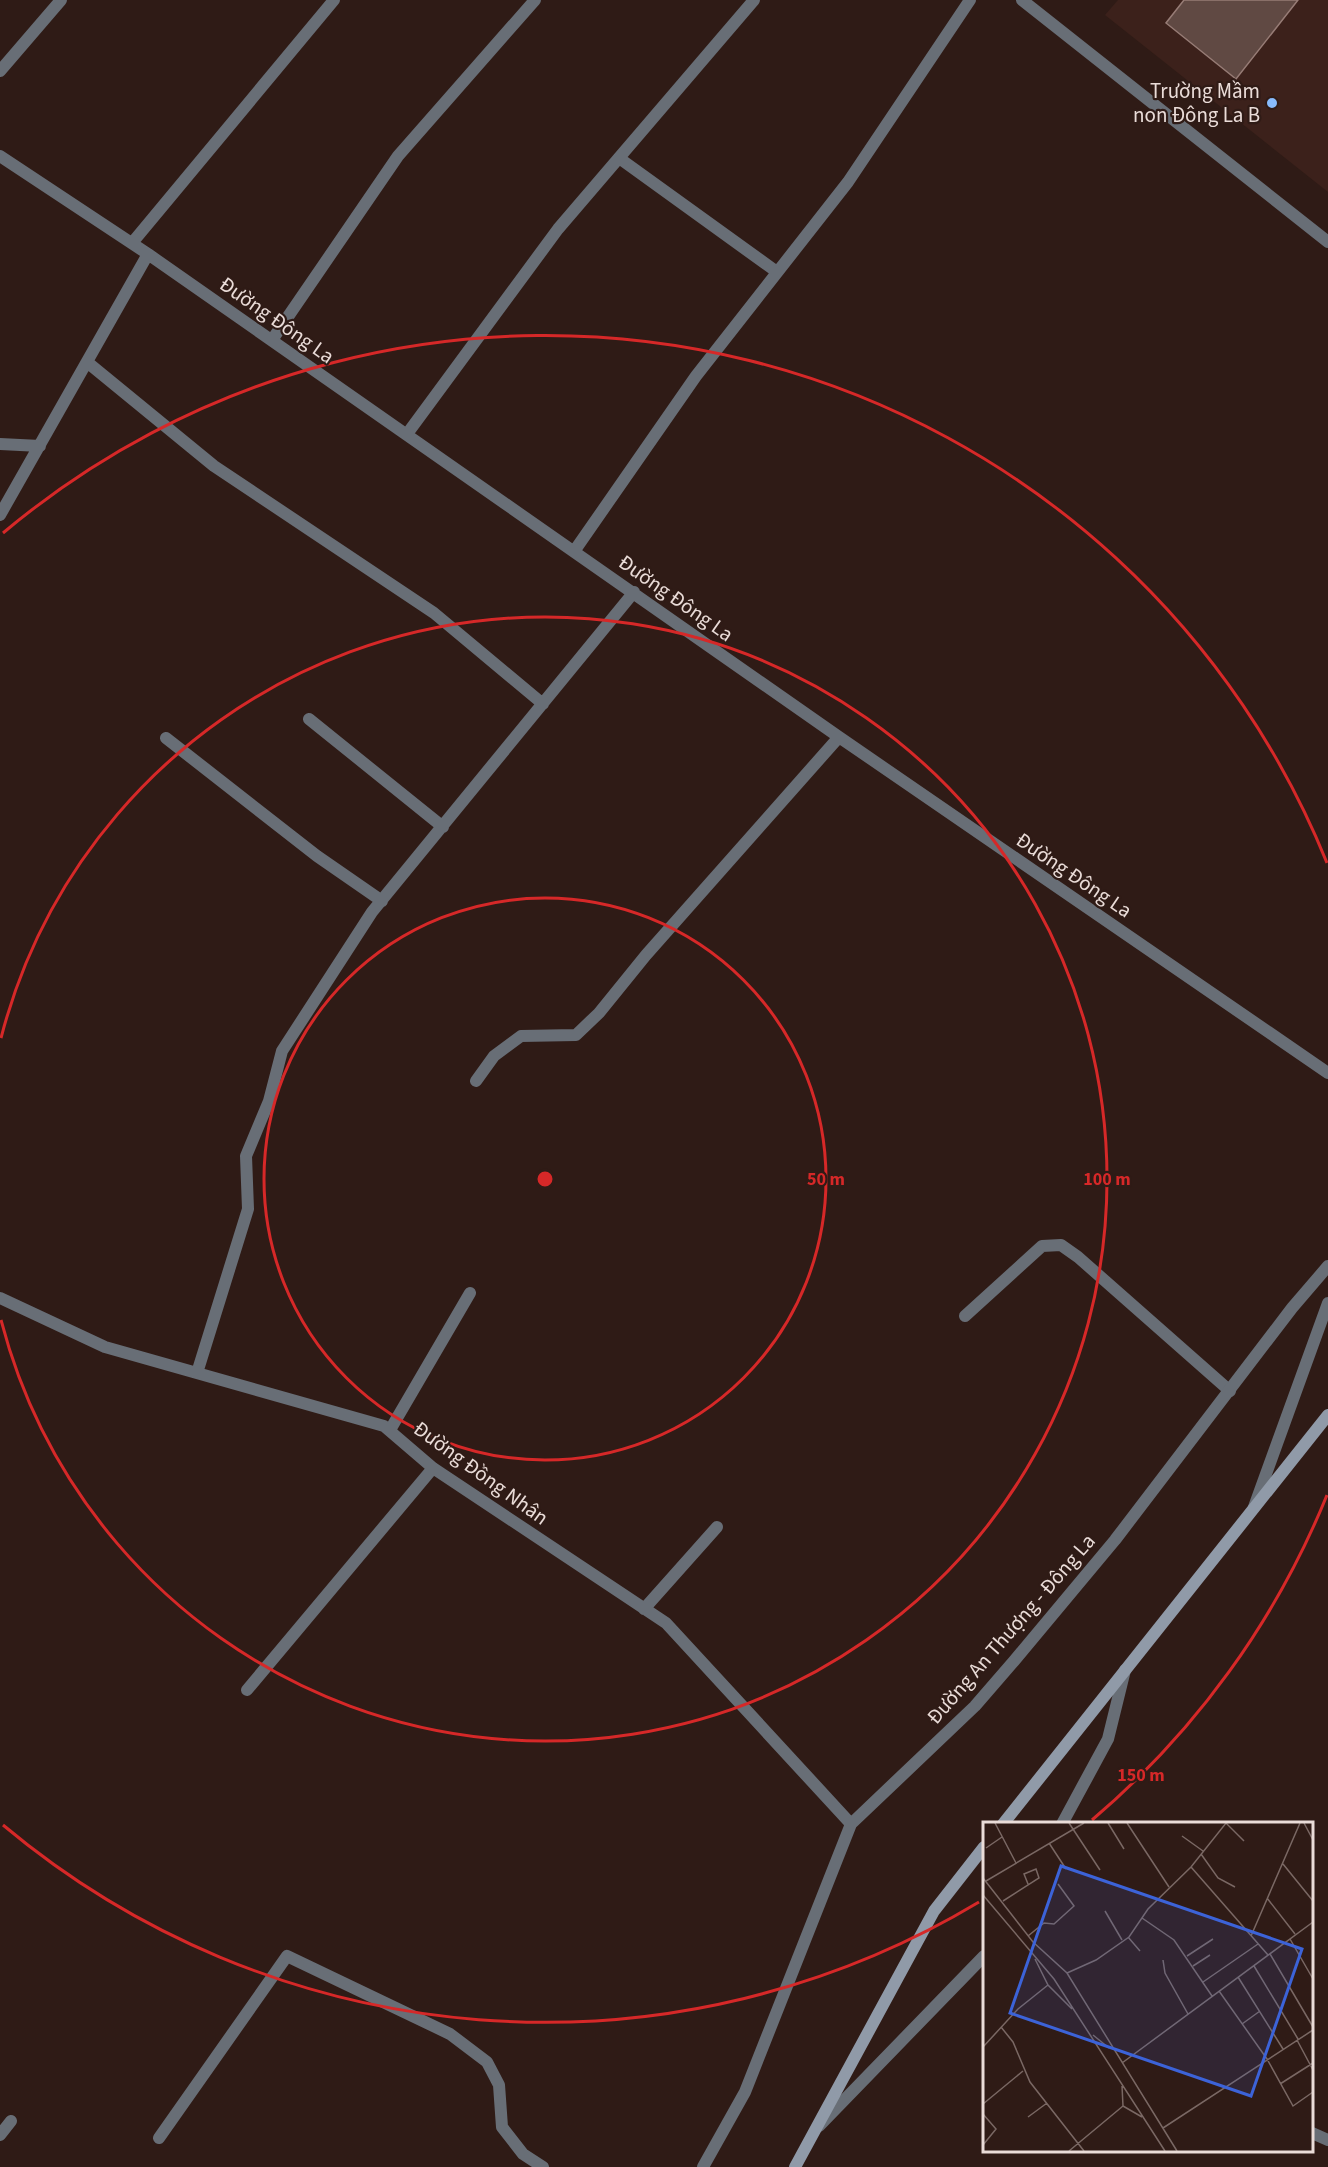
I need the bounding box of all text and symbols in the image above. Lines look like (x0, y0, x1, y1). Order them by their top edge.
place label: Trường Mầm non Đông La B (1133, 76, 1260, 130)
marker: Trường Mầm non Đông La B (1265, 96, 1279, 110)
street label: Đường Đông La (213, 269, 341, 371)
street label: Đường Đông La (612, 547, 740, 649)
street label: Đường Đông La (1010, 825, 1138, 925)
text: 50 m (807, 1167, 845, 1192)
text: 100 m (1083, 1167, 1131, 1192)
centre of rings (535, 1169, 555, 1189)
street label: Đường Đồng Nhân (407, 1414, 555, 1532)
street label: Đường An Thượng - Đông La (920, 1527, 1102, 1731)
text: 150 m (1117, 1763, 1165, 1788)
inset map (983, 1822, 1313, 2152)

